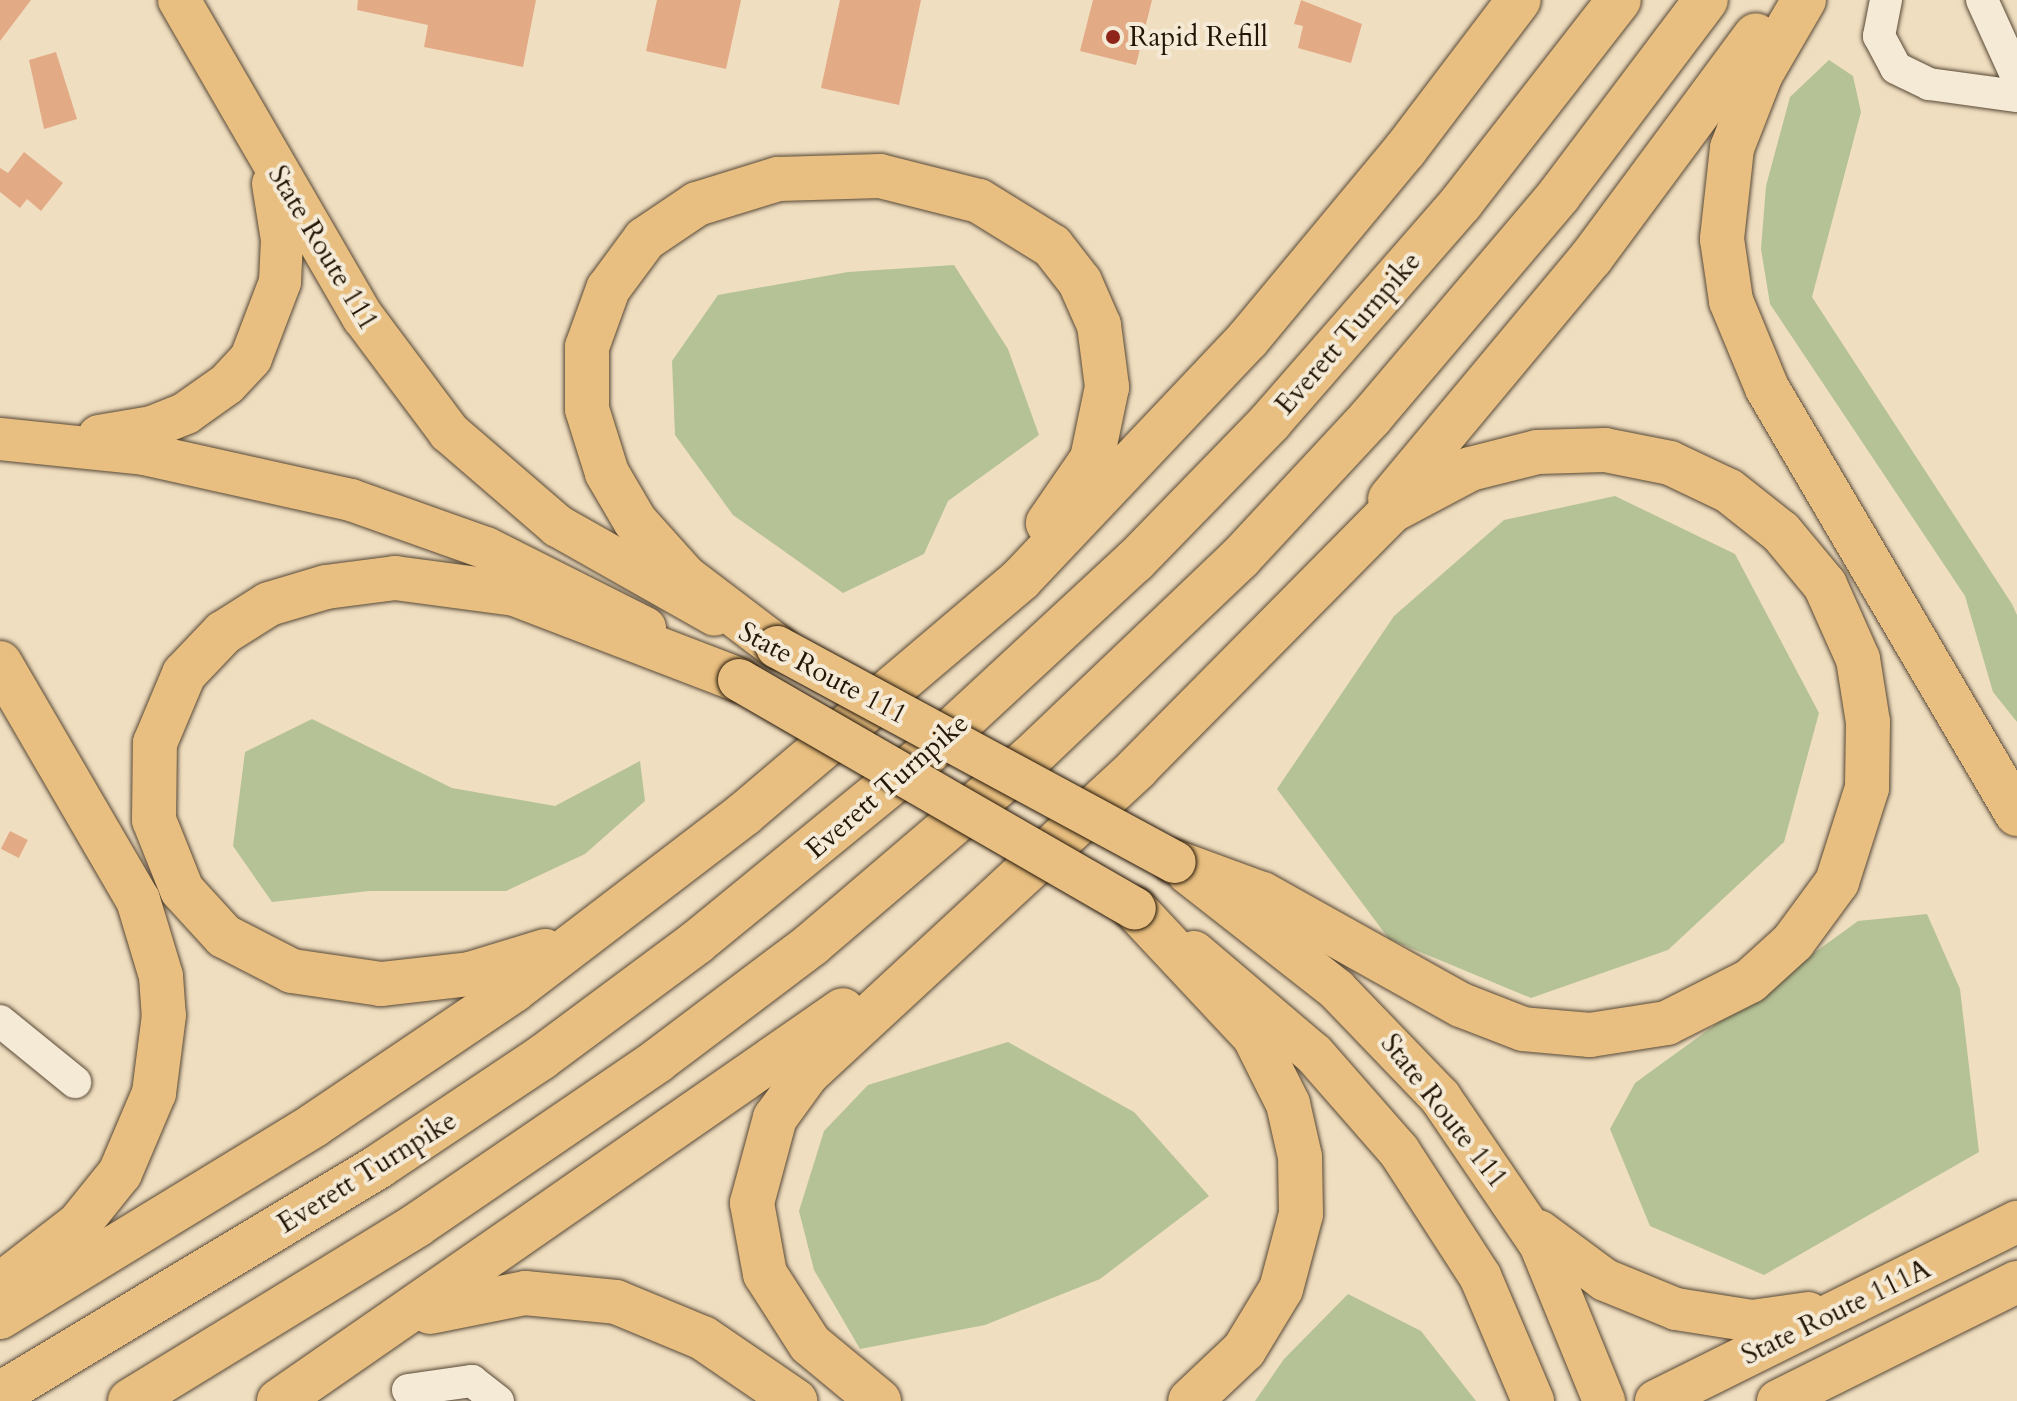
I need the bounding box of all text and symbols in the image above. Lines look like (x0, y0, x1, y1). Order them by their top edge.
place label: Rapid Refill (1129, 20, 1268, 54)
marker: Rapid Refill (1104, 28, 1122, 46)
street label: State Route 111 (261, 160, 385, 336)
street label: Everett Turnpike (1268, 245, 1428, 421)
street label: State Route 111 (733, 614, 913, 732)
street label: Everett Turnpike (799, 706, 975, 866)
street label: State Route 111 (1373, 1027, 1515, 1195)
street label: Everett Turnpike (271, 1103, 463, 1241)
street label: State Route 111A (1736, 1252, 1936, 1372)

